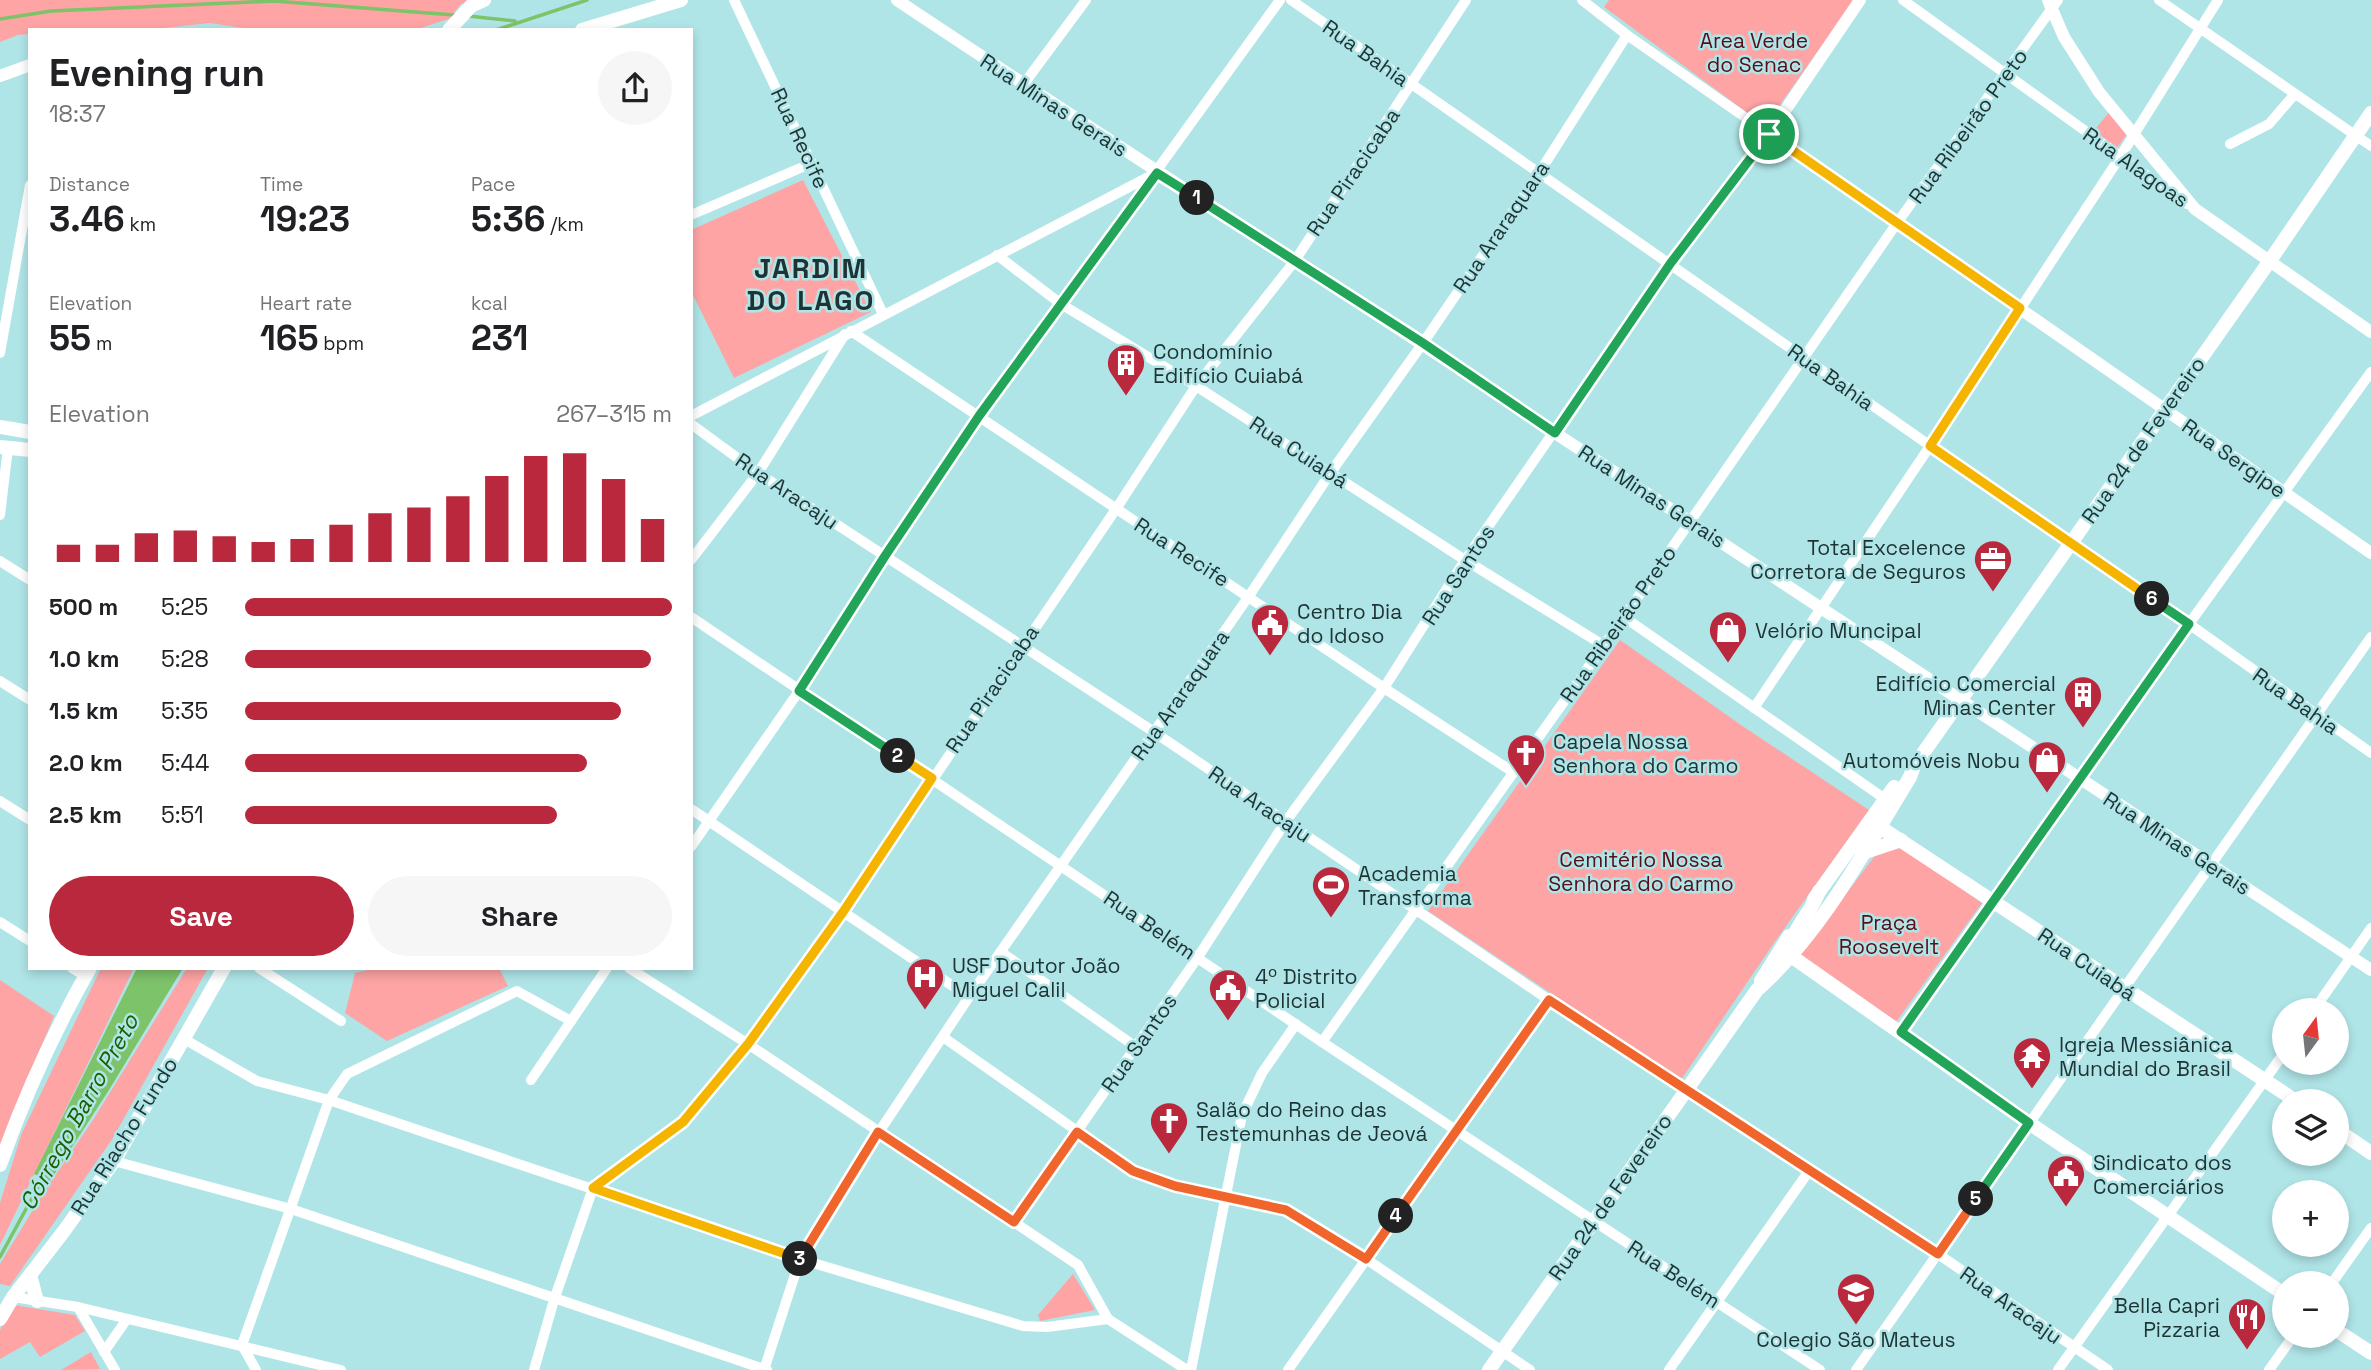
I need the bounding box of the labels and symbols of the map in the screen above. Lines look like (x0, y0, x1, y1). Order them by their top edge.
street label: Rua Bahia (1317, 13, 1415, 93)
park label: Area Verde do Senac (1700, 27, 1808, 78)
street label: Rua Ribeirão Preto (1903, 43, 2033, 209)
street label: Rua Minas Gerais (975, 47, 1133, 163)
street label: Rua Recife (765, 83, 835, 193)
street label: Rua Piracicaba (1300, 103, 1406, 241)
pin (1739, 104, 1799, 164)
street label: Rua Alagoas (2078, 121, 2194, 213)
street label: Rua Araraquara (1447, 156, 1555, 298)
pin: 1 (1180, 180, 1214, 216)
district label: JARDIM DO LAGO (747, 250, 875, 318)
street label: Rua Bahia (1782, 337, 1880, 417)
place label: Condomínio Edifício Cuiabá (1153, 338, 1303, 389)
building icon: Condomínio Edifício Cuiabá (1105, 342, 1147, 397)
street label: Rua 24 de Fevereiro (2075, 351, 2211, 529)
street label: Rua Cuiabá (1244, 410, 1354, 494)
street label: Rua Sergipe (2177, 412, 2291, 504)
street label: Rua Minas Gerais (1573, 438, 1731, 554)
street label: Rua Aracaju (730, 447, 844, 535)
street label: Rua Recife (1129, 511, 1235, 593)
street label: Rua Santos (1416, 520, 1500, 630)
place label: Total Excelence Corretora de Seguros (1750, 534, 1966, 585)
office icon: Total Excelence Corretora de Seguros (1972, 538, 2014, 593)
street label: Rua Ribeirão Preto (1554, 540, 1682, 708)
pin: 6 (2134, 582, 2170, 616)
place label: Centro Dia do Idoso (1297, 598, 1402, 649)
public building icon: Centro Dia do Idoso (1249, 602, 1291, 657)
shop icon: Velório Muncipal (1707, 609, 1749, 664)
place label: Velório Muncipal (1755, 617, 1922, 644)
street label: Rua Piracicaba (939, 620, 1045, 758)
street label: Rua Araraquara (1125, 624, 1235, 766)
street label: Rua Bahia (2247, 661, 2345, 741)
place label: Edifício Comercial Minas Center (1876, 670, 2056, 721)
building icon: Edifício Comercial Minas Center (2062, 674, 2104, 729)
place label: Capela Nossa Senhora do Carmo (1553, 728, 1738, 779)
church icon: Capela Nossa Senhora do Carmo (1505, 732, 1547, 787)
pin: 2 (880, 738, 916, 774)
shop icon: Automóveis Nobu (2026, 739, 2068, 794)
place label: Automóveis Nobu (1843, 747, 2020, 774)
street label: Rua Aracaju (1203, 760, 1317, 848)
street label: Rua Minas Gerais (2098, 785, 2256, 901)
park label: Cemitério Nossa Senhora do Carmo (1548, 846, 1734, 897)
place label: Academia Transforma (1358, 860, 1472, 911)
sports icon: Academia Transforma (1310, 864, 1352, 919)
street label: Rua Belém (1099, 884, 1201, 966)
park label: Praça Roosevelt (1839, 909, 1939, 960)
street label: Rua Cuiabá (2033, 921, 2141, 1007)
place label: USF Doutor João Miguel Calil (952, 952, 1121, 1003)
hospital icon: USF Doutor João Miguel Calil (904, 956, 946, 1011)
place label: 4º Distrito Policial (1255, 963, 1358, 1014)
public building icon: 4º Distrito Policial (1207, 967, 1249, 1022)
street label: Rua Santos (1095, 988, 1183, 1098)
north arrow (2272, 998, 2348, 1074)
water label: Córrego Barro Preto (13, 1008, 146, 1215)
place label: Igreja Messiânica Mundial do Brasil (2059, 1031, 2233, 1082)
temple icon: Igreja Messiânica Mundial do Brasil (2011, 1035, 2053, 1090)
street label: Rua Riacho Fundo (65, 1052, 183, 1220)
place label: Salão do Reino das Testemunhas de Jeová (1196, 1096, 1427, 1147)
church icon: Salão do Reino das Testemunhas de Jeová (1148, 1100, 1190, 1155)
street label: Rua 24 de Fevereiro (1542, 1108, 1678, 1286)
place label: Sindicato dos Comerciários (2093, 1149, 2232, 1200)
public building icon: Sindicato dos Comerciários (2045, 1153, 2087, 1208)
pin: 5 (1958, 1182, 1994, 1216)
pin: 4 (1378, 1198, 1414, 1234)
street label: Rua Belém (1622, 1234, 1726, 1314)
pin: 3 (782, 1242, 818, 1276)
street label: Rua Aracaju (1955, 1260, 2067, 1350)
school or university icon: Colegio São Mateus (1835, 1271, 1877, 1326)
place label: Bella Capri Pizzaria (2114, 1292, 2220, 1343)
restaurant icon: Bella Capri Pizzaria (2226, 1296, 2268, 1351)
place label: Colegio São Mateus (1756, 1326, 1956, 1353)

